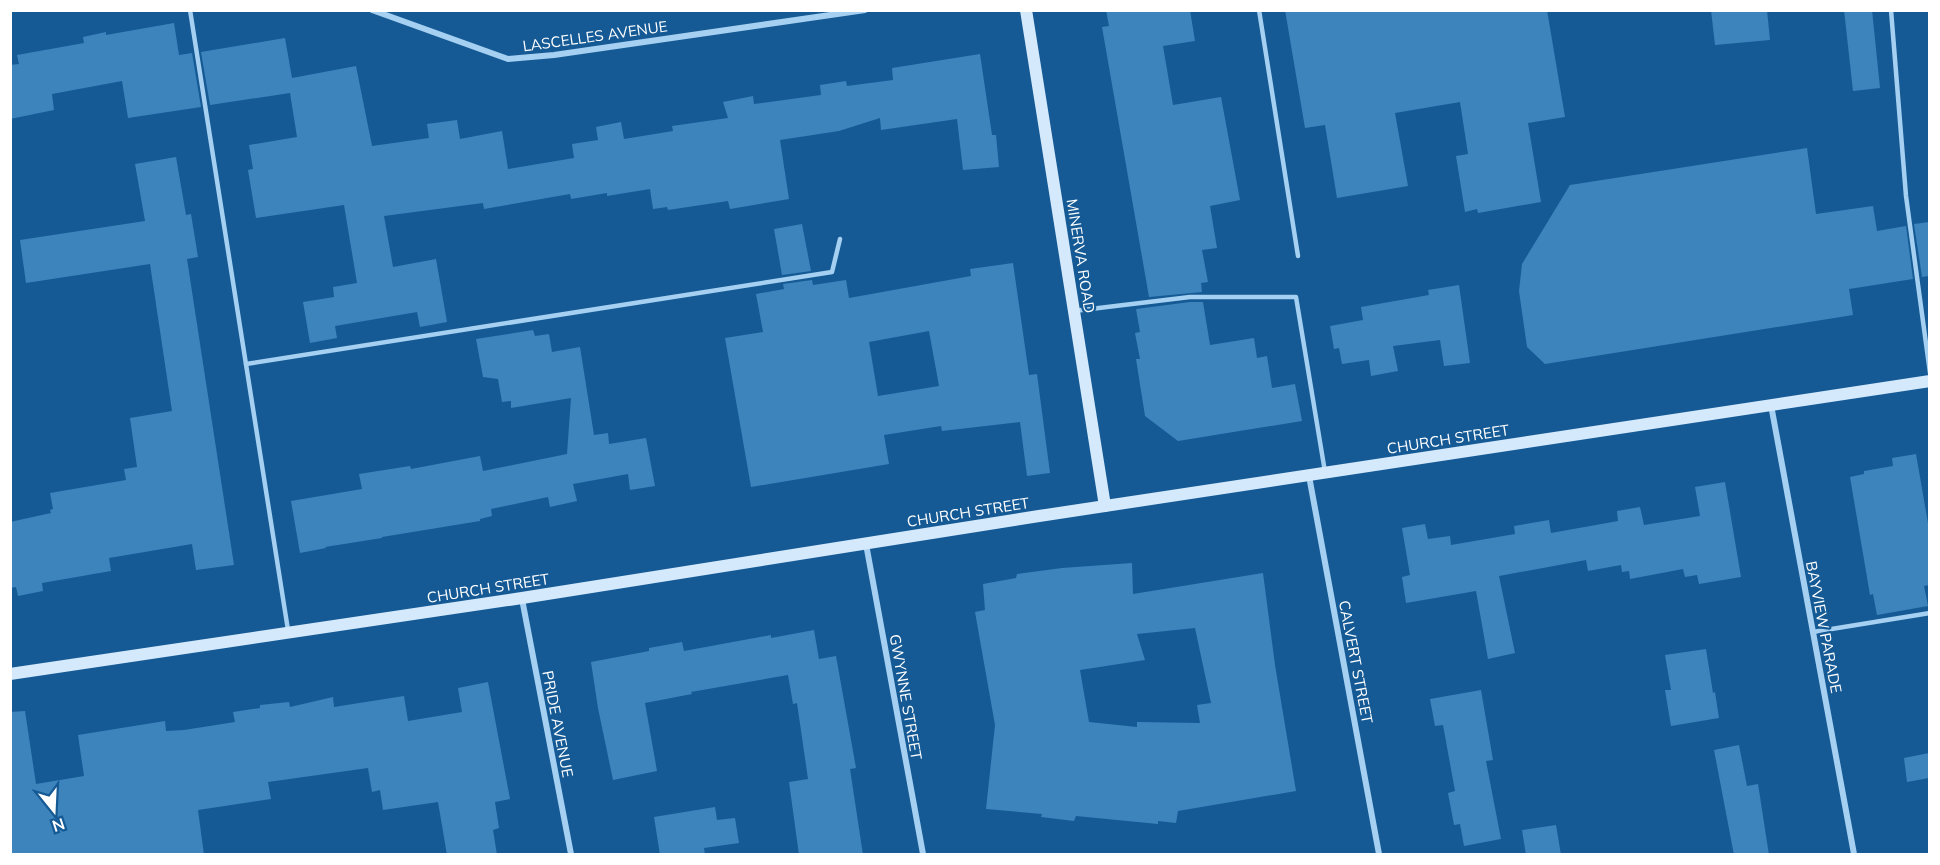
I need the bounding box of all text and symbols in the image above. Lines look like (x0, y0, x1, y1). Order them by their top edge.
street label: LASCELLES AVENUE (521, 16, 669, 56)
street label: MINERVA ROAD (1063, 197, 1099, 315)
street label: CHURCH STREET (1385, 420, 1511, 458)
street label: CHURCH STREET (905, 493, 1031, 531)
street label: BAYVIEW PARADE (1802, 559, 1846, 695)
street label: CHURCH STREET (425, 569, 551, 607)
street label: CALVERT STREET (1335, 599, 1377, 725)
street label: GWYNNE STREET (886, 633, 926, 761)
street label: PRIDE AVENUE (538, 669, 578, 779)
north arrow (24, 781, 84, 841)
text: N (50, 814, 67, 837)

